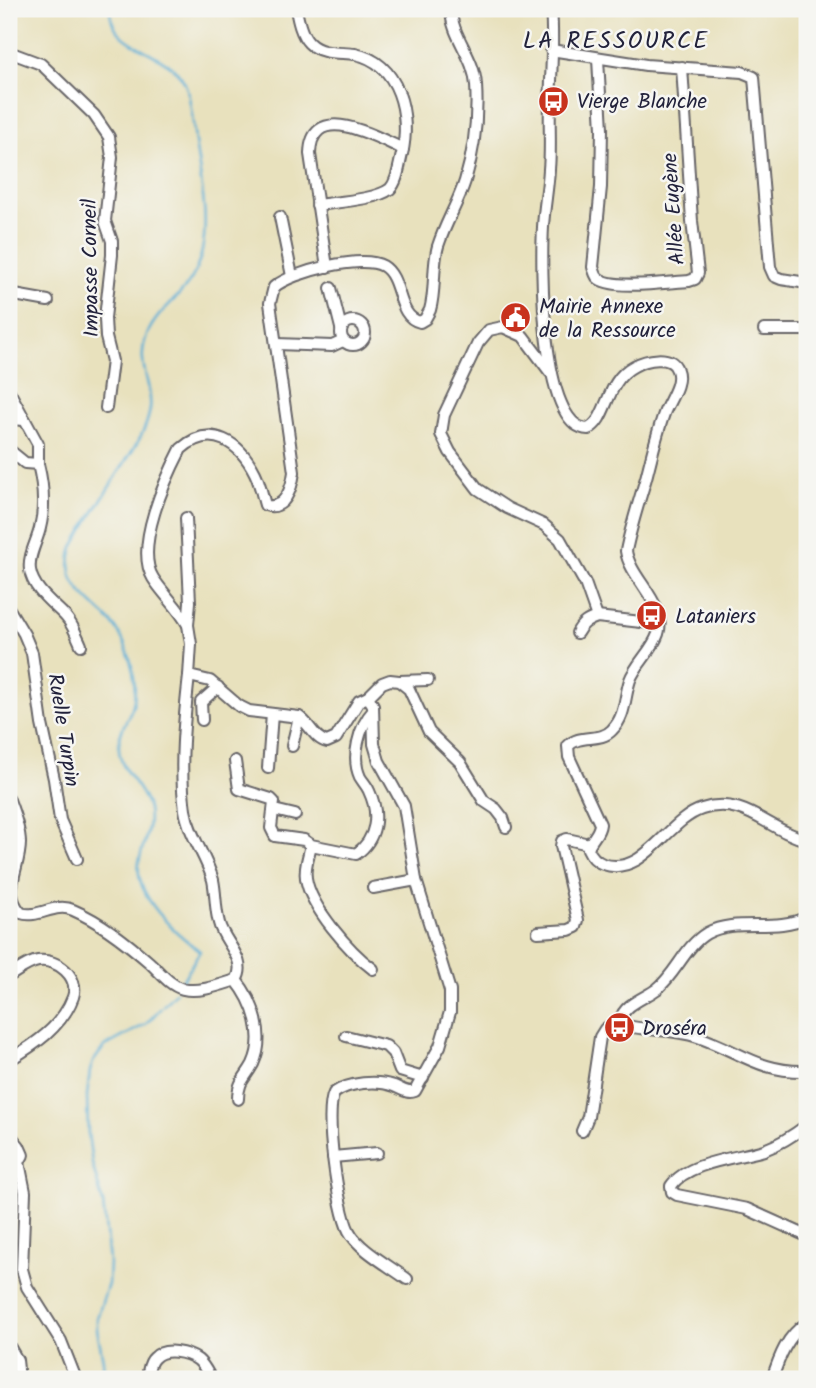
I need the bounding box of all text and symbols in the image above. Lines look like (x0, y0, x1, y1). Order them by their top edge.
district label: LA RESSOURCE (523, 22, 709, 61)
bus stop icon: Vierge Blanche (537, 84, 571, 118)
place label: Vierge Blanche (577, 86, 708, 119)
street label: Allée Eugène (654, 151, 695, 266)
street label: Impasse Corneil (74, 198, 109, 338)
place label: Mairie Annexe de la Ressource (539, 291, 676, 348)
public building icon: Mairie Annexe de la Ressource (499, 301, 533, 335)
bus stop icon: Lataniers (635, 599, 669, 633)
place label: Lataniers (675, 601, 756, 634)
street label: Ruelle Turpin (37, 671, 88, 789)
bus stop icon: Droséra (602, 1011, 636, 1045)
place label: Droséra (642, 1013, 707, 1046)

